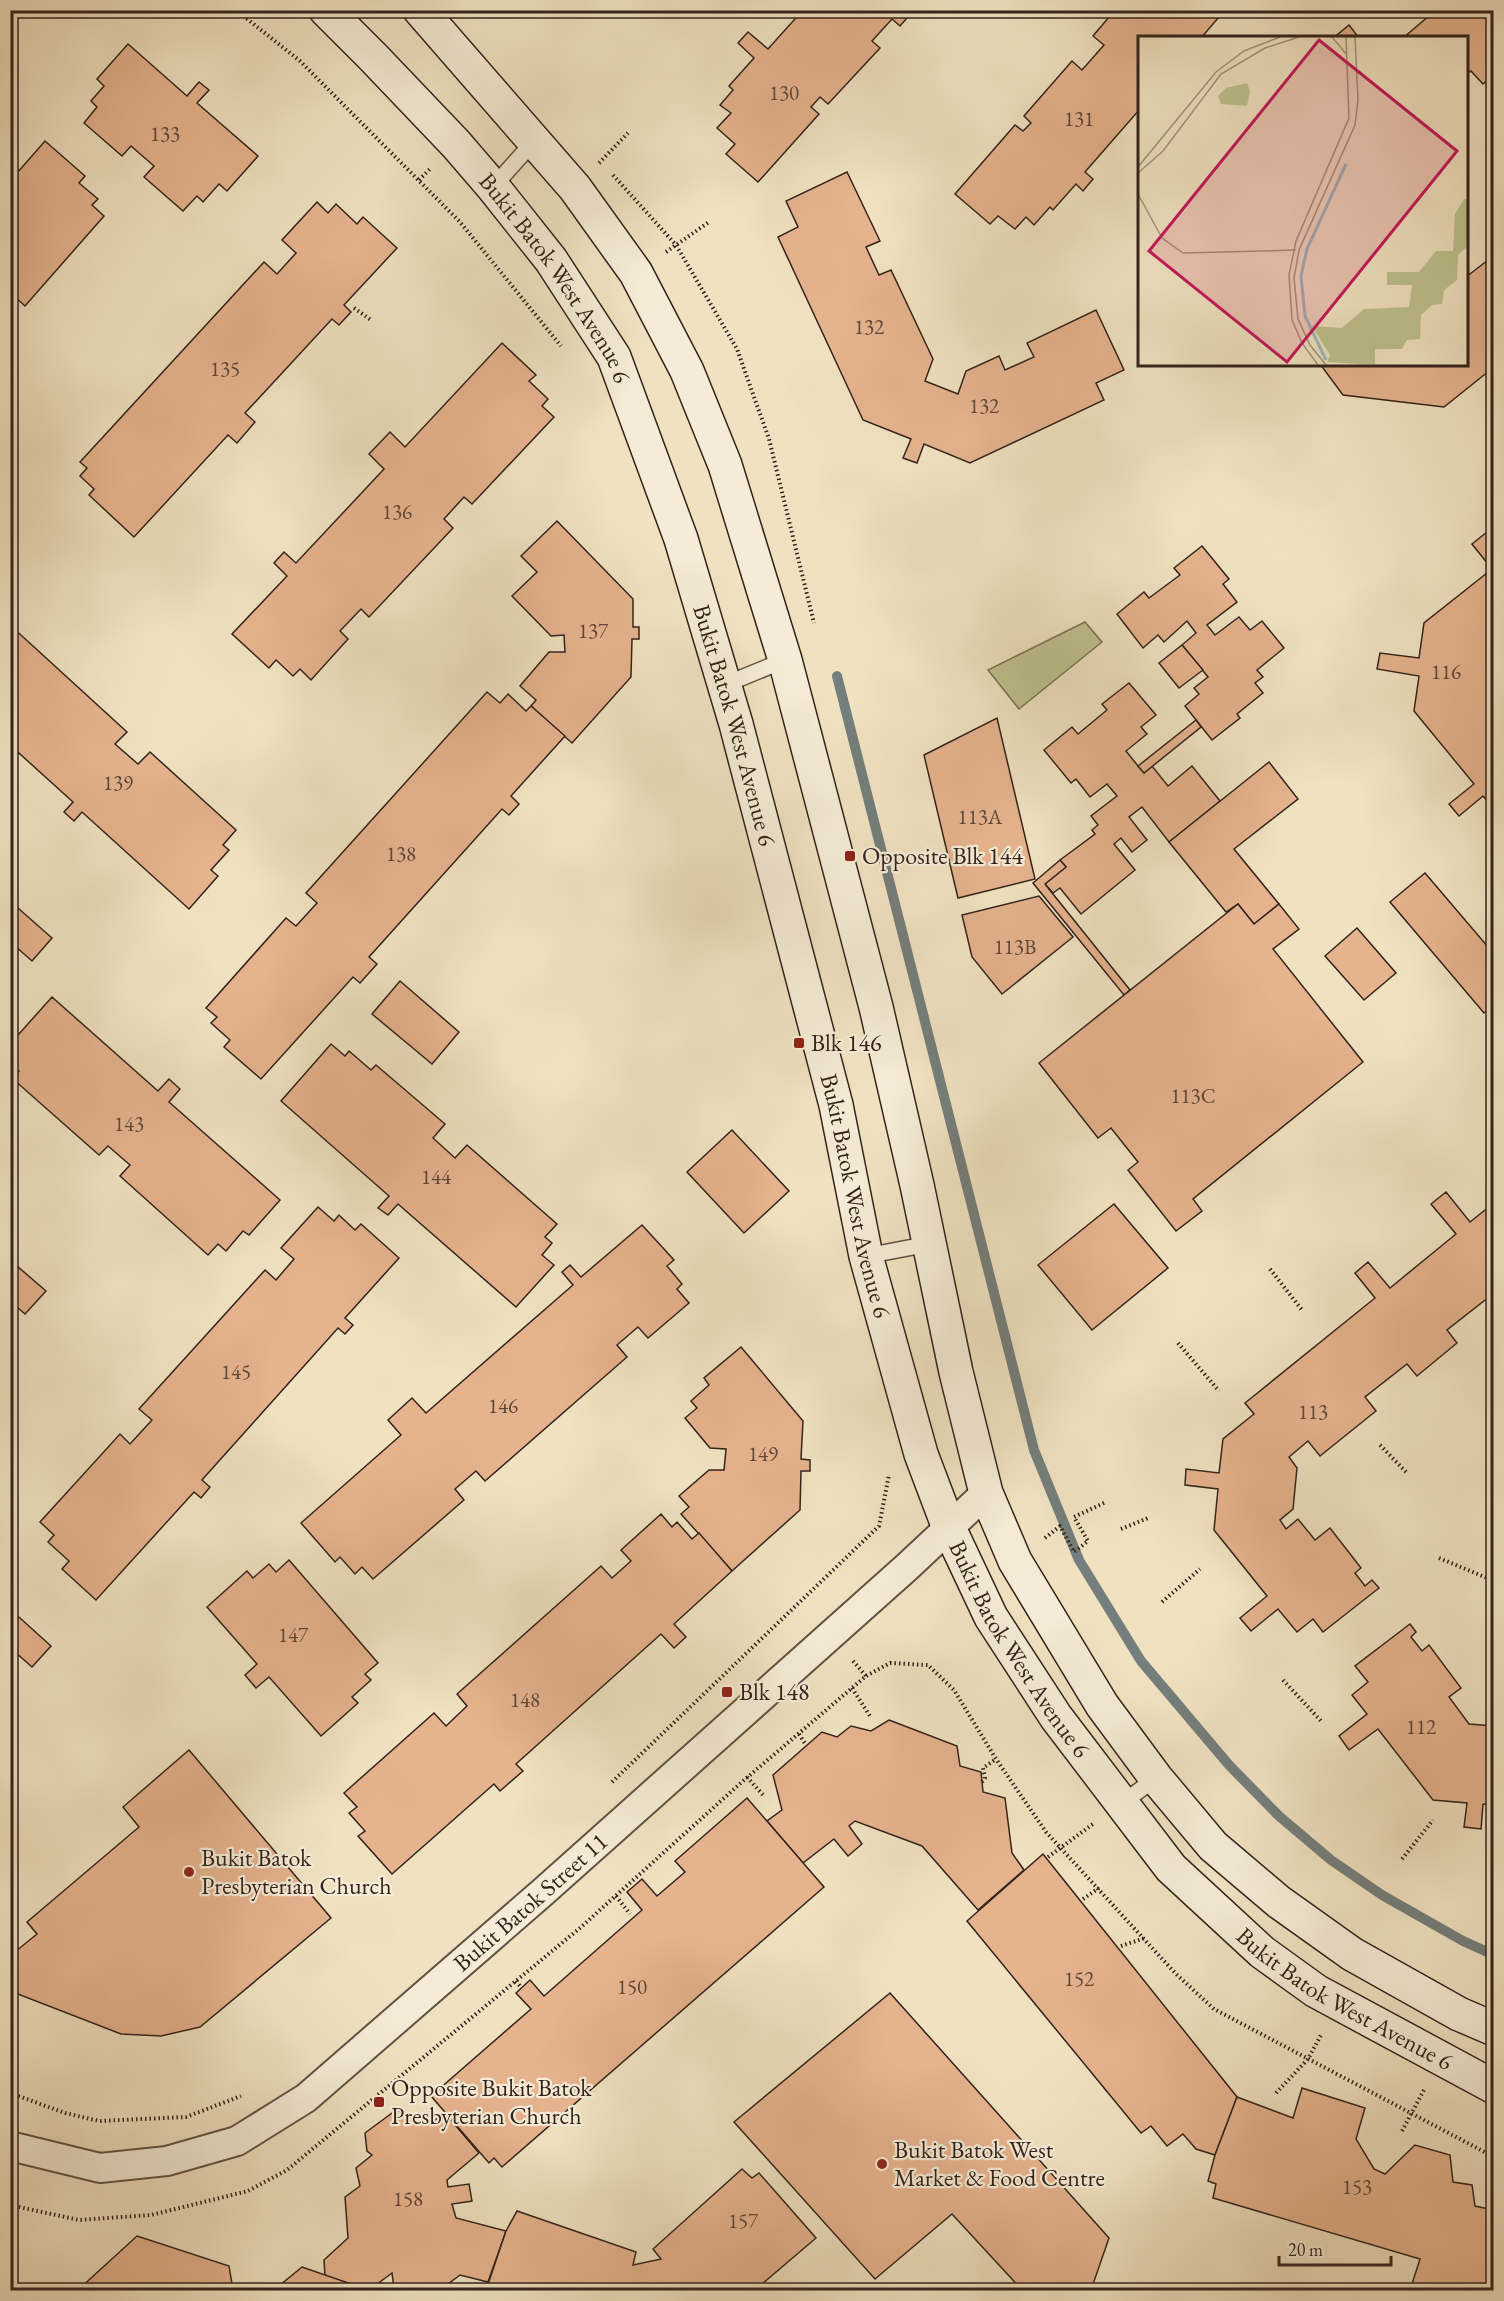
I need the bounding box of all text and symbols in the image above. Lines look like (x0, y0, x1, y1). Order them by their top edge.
inset map (1138, 36, 1468, 366)
house number: 130 (769, 79, 799, 106)
house number: 131 (1064, 105, 1094, 132)
house number: 133 (150, 120, 180, 147)
street label: Bukit Batok West Avenue 6 (472, 166, 638, 387)
house number: 132 (854, 313, 884, 340)
house number: 135 (210, 355, 240, 382)
house number: 132 (969, 392, 999, 419)
house number: 136 (382, 498, 412, 525)
street label: Bukit Batok West Avenue 6 (686, 601, 783, 849)
house number: 137 (578, 617, 609, 644)
house number: 116 (1431, 658, 1461, 685)
house number: 139 (103, 769, 133, 796)
house number: 113A (958, 803, 1003, 830)
house number: 138 (386, 840, 416, 867)
place label: Opposite Blk 144 (862, 840, 1023, 871)
marker: Opposite Blk 144 (843, 849, 857, 863)
house number: 113B (994, 933, 1036, 960)
place label: Blk 146 (811, 1027, 881, 1058)
marker: Blk 146 (792, 1036, 806, 1050)
street label: Bukit Batok West Avenue 6 (813, 1070, 898, 1321)
house number: 113C (1170, 1082, 1216, 1109)
house number: 143 (114, 1110, 144, 1137)
house number: 144 (421, 1163, 452, 1190)
house number: 145 (221, 1358, 251, 1385)
house number: 146 (488, 1392, 518, 1419)
house number: 113 (1298, 1398, 1328, 1425)
house number: 149 (748, 1440, 778, 1467)
street label: Bukit Batok West Avenue 6 (942, 1535, 1097, 1764)
house number: 147 (278, 1621, 309, 1648)
place label: Blk 148 (739, 1676, 809, 1707)
marker: Blk 148 (720, 1685, 734, 1699)
house number: 148 (510, 1686, 540, 1713)
house number: 112 (1406, 1713, 1436, 1740)
street label: Bukit Batok Street 11 (446, 1826, 614, 1978)
place label: Bukit Batok Presbyterian Church (201, 1842, 392, 1901)
marker: Bukit Batok Presbyterian Church (182, 1865, 196, 1879)
street label: Bukit Batok West Avenue 6 (1230, 1920, 1458, 2077)
house number: 152 (1064, 1965, 1094, 1992)
house number: 150 (617, 1973, 647, 2000)
place label: Opposite Bukit Batok Presbyterian Church (391, 2072, 592, 2131)
marker: Opposite Bukit Batok Presbyterian Church (372, 2095, 386, 2109)
place label: Bukit Batok West Market & Food Centre (894, 2134, 1105, 2193)
marker: Bukit Batok West Market & Food Centre (875, 2157, 889, 2171)
house number: 153 (1342, 2173, 1372, 2200)
house number: 158 (393, 2185, 423, 2212)
house number: 157 (728, 2207, 759, 2234)
scale bar (1279, 2229, 1392, 2267)
text: 20 m (1288, 2238, 1323, 2261)

